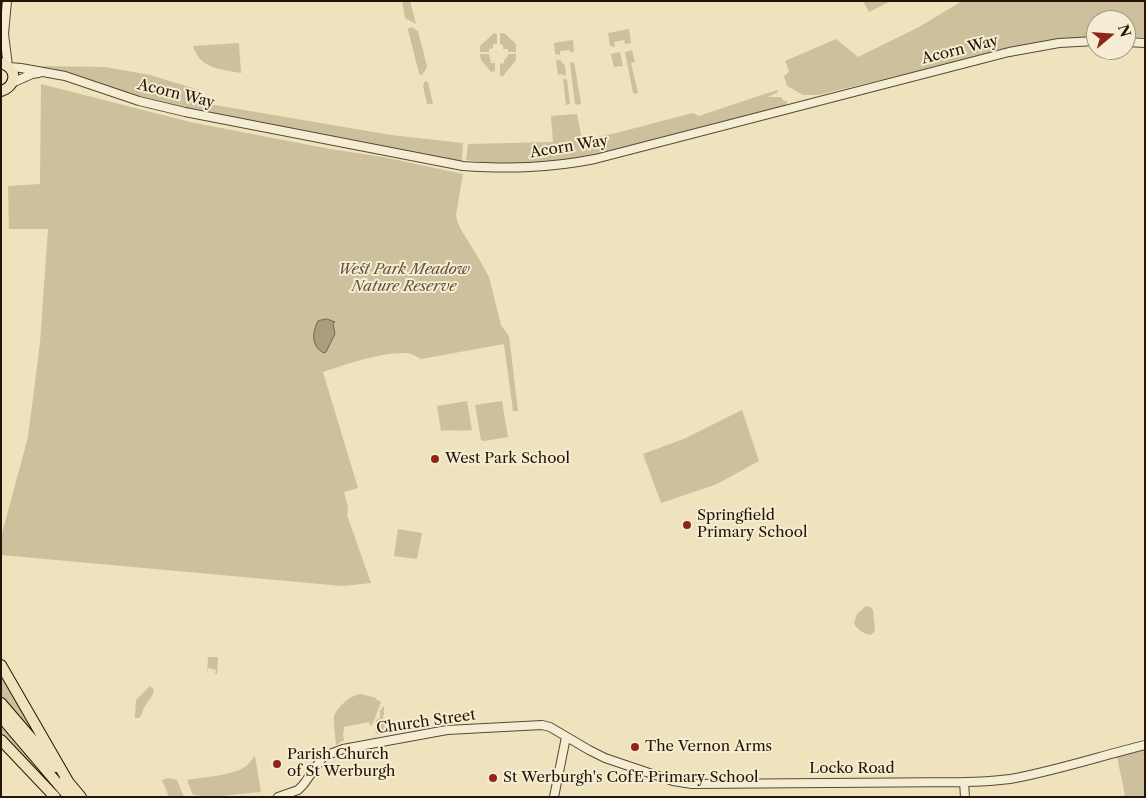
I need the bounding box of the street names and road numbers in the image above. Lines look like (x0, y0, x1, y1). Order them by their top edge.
street label: Acorn Way (920, 32, 1000, 68)
street label: Acorn Way (136, 76, 216, 112)
street label: Acorn Way (529, 132, 609, 162)
street label: Church Street (375, 706, 477, 738)
street label: Locko Road (809, 760, 895, 778)

